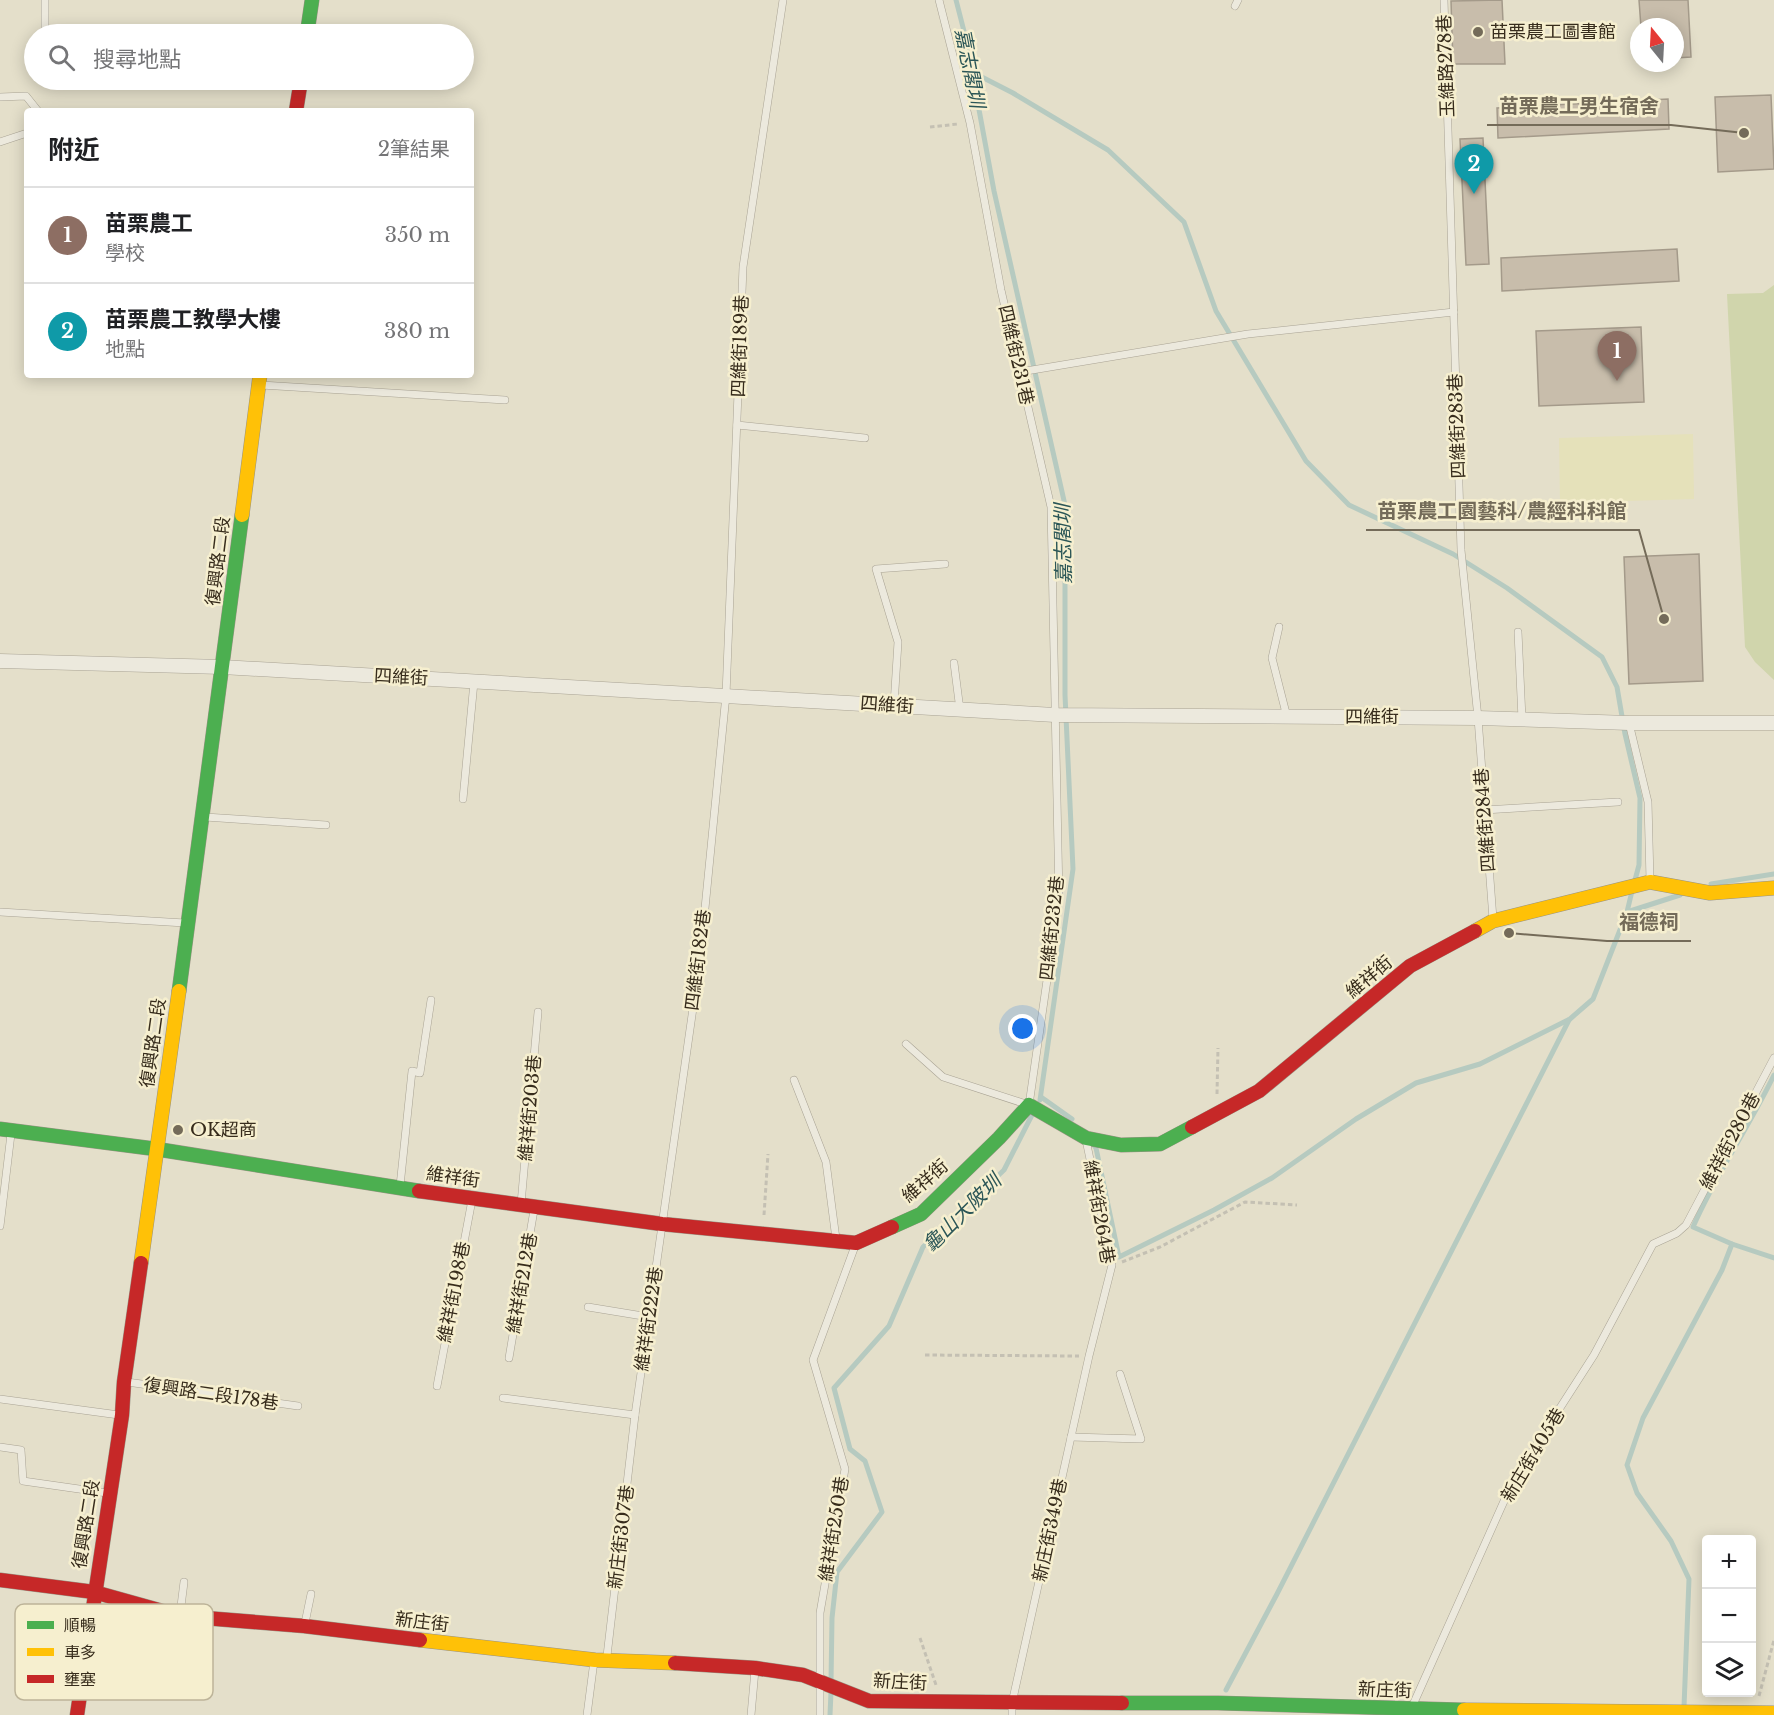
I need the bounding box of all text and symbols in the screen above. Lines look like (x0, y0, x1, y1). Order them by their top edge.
street label: 玉維路278巷 (1433, 14, 1459, 118)
north arrow (1630, 18, 1684, 72)
place label: 苗栗農工圖書館 (1490, 21, 1616, 43)
search box (24, 24, 474, 90)
marker: 苗栗農工圖書館 (1471, 25, 1485, 39)
water label: 嘉志閣圳 (951, 26, 990, 112)
icon: search (45, 41, 78, 74)
text: 搜尋地點 (93, 46, 181, 73)
callout: 苗栗農工男生宿舍 (1487, 87, 1671, 125)
text: 苗栗農工男生宿舍 (1499, 94, 1659, 118)
text: 附近 (48, 134, 100, 166)
text: 2筆結果 (378, 137, 450, 161)
pin: 2 (1454, 144, 1494, 194)
text: 苗栗農工 (105, 210, 193, 237)
text: 1 (63, 223, 72, 247)
text: 350 m (385, 223, 450, 247)
text: 學校 (105, 241, 145, 265)
street label: 四維街189巷 (727, 294, 753, 398)
street label: 四維街231巷 (994, 303, 1038, 407)
text: 苗栗農工教學大樓 (105, 306, 281, 333)
text: 2 (61, 319, 74, 343)
text: 380 m (384, 319, 450, 343)
pin: 1 (1598, 332, 1636, 381)
text: 地點 (105, 337, 145, 361)
street label: 四維街283巷 (1444, 373, 1470, 479)
callout: 苗栗農工園藝科/農經科科館 (1366, 492, 1639, 530)
text: 苗栗農工園藝科/農經科科館 (1377, 499, 1627, 523)
water label: 嘉志閣圳 (1050, 501, 1076, 584)
street label: 復興路二段 (202, 515, 234, 607)
street label: 四維街 (373, 665, 429, 689)
street label: 四維街 (859, 692, 915, 718)
street label: 四維街 (1345, 706, 1399, 728)
street label: 四維街284巷 (1470, 767, 1500, 873)
street label: 四維街232巷 (1036, 875, 1068, 981)
callout: 福德祠 (1607, 903, 1691, 941)
street label: 四維街182巷 (681, 908, 715, 1012)
text: 福德祠 (1619, 910, 1679, 934)
street label: 維祥街 (1341, 951, 1397, 1003)
street label: 復興路二段 (136, 997, 170, 1089)
your location (1008, 1014, 1037, 1043)
street label: 維祥街203巷 (514, 1054, 546, 1162)
street label: 維祥街280巷 (1695, 1089, 1765, 1193)
place label: OK超商 (190, 1119, 257, 1141)
marker: OK超商 (171, 1123, 185, 1137)
street label: 維祥街 (897, 1155, 953, 1207)
street label: 維祥街264巷 (1079, 1158, 1119, 1266)
street label: 維祥街 (425, 1162, 481, 1192)
water label: 龜山大陂圳 (918, 1167, 1008, 1257)
street label: 維祥街212巷 (502, 1231, 542, 1335)
street label: 維祥街198巷 (433, 1240, 475, 1344)
street label: 維祥街222巷 (631, 1265, 667, 1373)
street label: 復興路二段178巷 (142, 1374, 280, 1414)
street label: 新庄街405巷 (1496, 1404, 1570, 1506)
street label: 維祥街250巷 (815, 1475, 853, 1583)
street label: 新庄街349巷 (1028, 1476, 1072, 1584)
street label: 復興路二段 (68, 1478, 104, 1570)
street label: 新庄街307巷 (604, 1484, 638, 1590)
map controls (1702, 1535, 1756, 1697)
button: + (1702, 1535, 1756, 1589)
button: − (1702, 1589, 1756, 1643)
legend (15, 1604, 213, 1700)
street label: 新庄街 (394, 1608, 450, 1636)
text: 順暢 (64, 1615, 96, 1635)
text: 車多 (64, 1642, 96, 1662)
button: layers (1702, 1643, 1756, 1697)
text: 壅塞 (64, 1669, 96, 1689)
street label: 新庄街 (872, 1670, 928, 1694)
street label: 新庄街 (1358, 1678, 1412, 1702)

